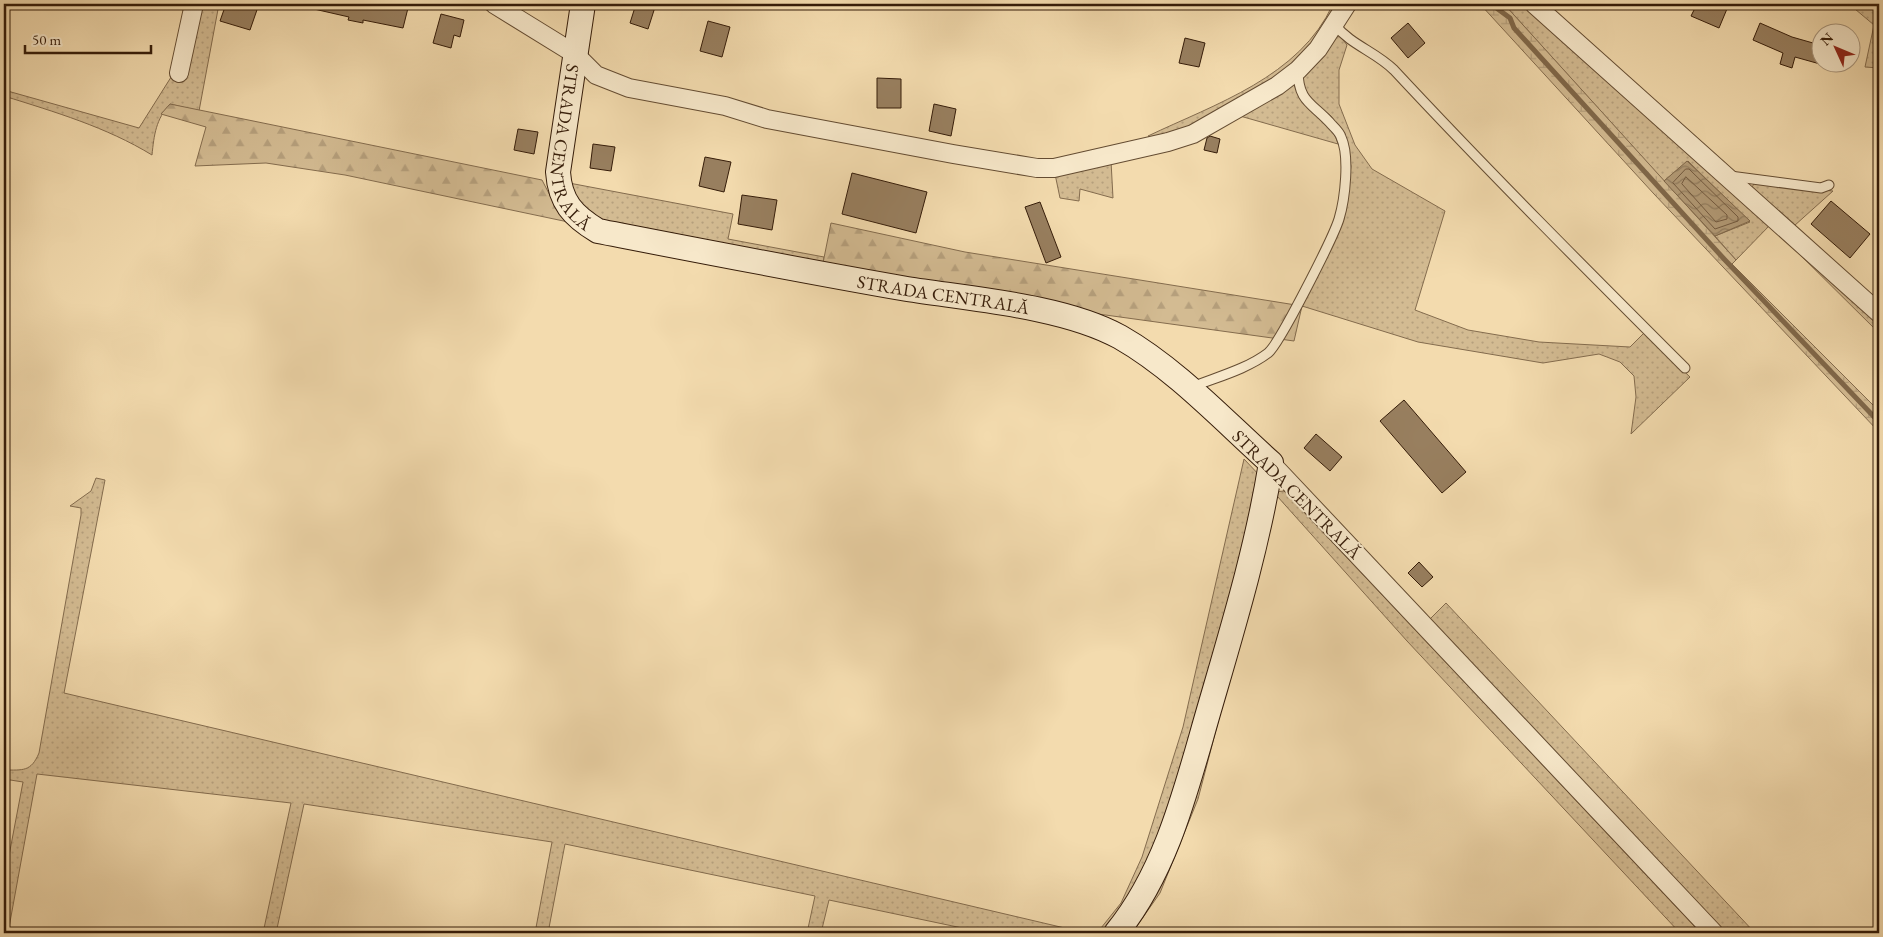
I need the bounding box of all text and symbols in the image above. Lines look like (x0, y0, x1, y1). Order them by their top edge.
scale bar (25, 22, 151, 54)
north arrow (1810, 22, 1860, 72)
text: N (1816, 28, 1838, 49)
text: 50 m (32, 30, 61, 49)
street label: STRADA CENTRALĂ (546, 63, 597, 235)
street label: STRADA CENTRALĂ (855, 269, 1032, 319)
street label: STRADA CENTRALĂ (1227, 424, 1367, 564)

